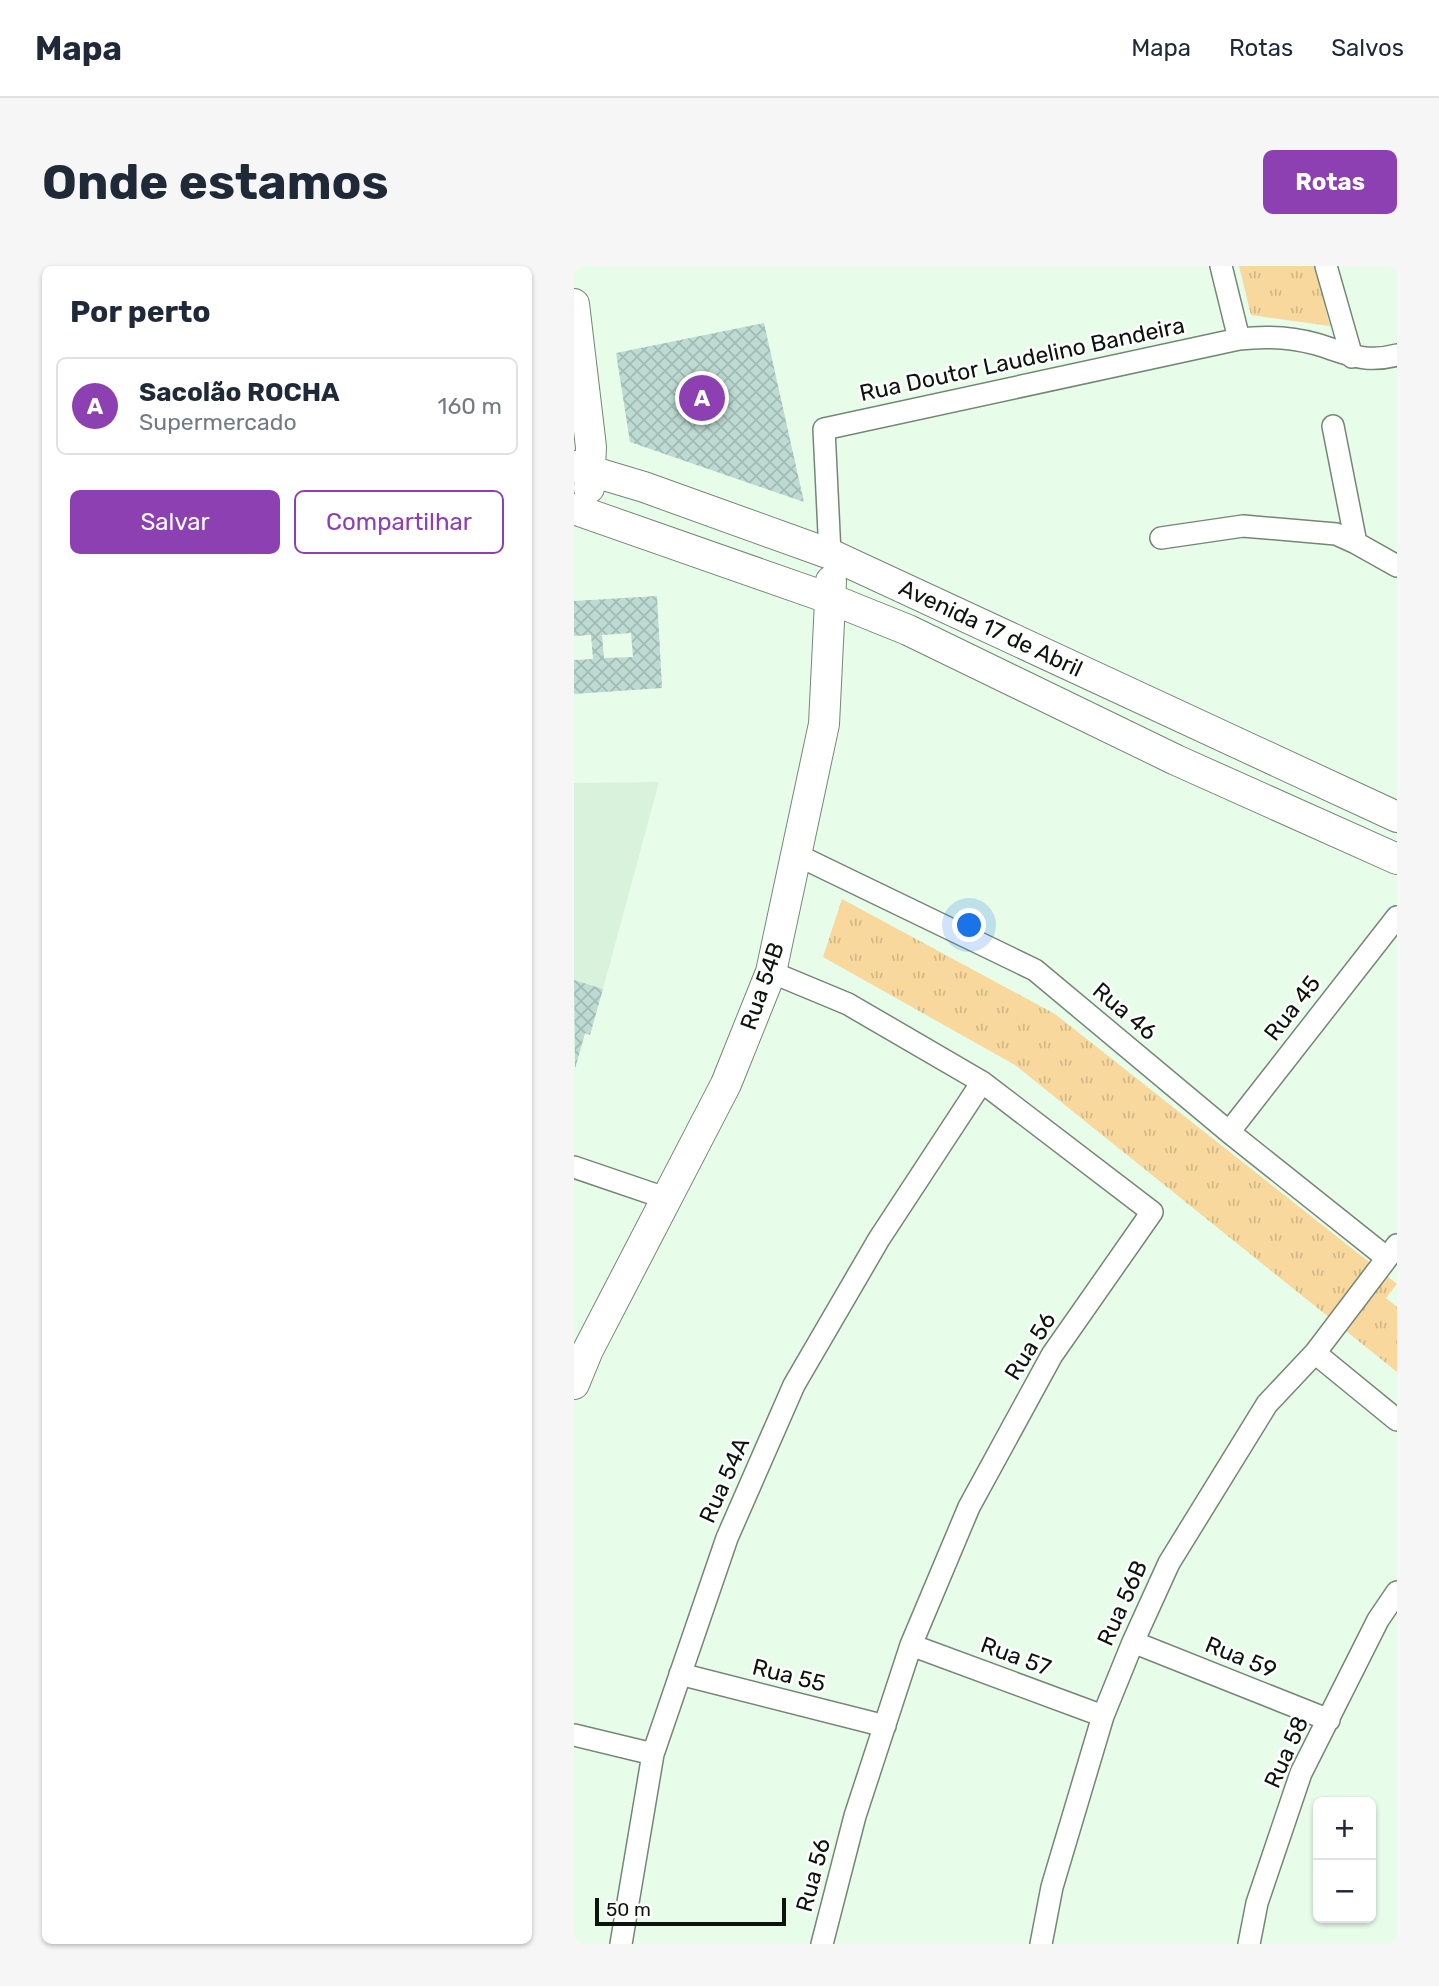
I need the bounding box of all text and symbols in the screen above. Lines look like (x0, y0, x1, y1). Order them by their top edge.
text: Mapa (35, 29, 122, 68)
text: Mapa (1131, 34, 1191, 62)
text: Rotas (1229, 34, 1293, 62)
text: Salvos (1331, 34, 1404, 62)
button: Rotas (1263, 150, 1397, 214)
text: Onde estamos (42, 153, 389, 211)
text: Por perto (70, 294, 211, 330)
street label: Rua Doutor Laudelino Bandeira (857, 311, 1187, 407)
pin: A (679, 372, 725, 424)
text: Sacolão ROCHA (139, 377, 340, 408)
text: A (87, 392, 103, 420)
text: 160 m (438, 392, 502, 420)
text: Supermercado (139, 408, 297, 436)
button: Salvar (70, 490, 280, 554)
button: Compartilhar (294, 490, 504, 554)
street label: Avenida 17 de Abril (895, 573, 1087, 683)
your location (952, 908, 986, 942)
street label: Rua 54B (734, 939, 790, 1033)
street label: Rua 45 (1258, 970, 1326, 1046)
street label: Rua 46 (1087, 976, 1163, 1046)
street label: Rua 56 (998, 1307, 1062, 1385)
street label: Rua 54A (693, 1433, 755, 1527)
street label: Rua 56B (1091, 1556, 1153, 1650)
street label: Rua 57 (977, 1630, 1055, 1682)
street label: Rua 59 (1201, 1630, 1281, 1684)
street label: Rua 55 (749, 1652, 829, 1698)
street label: Rua 58 (1258, 1712, 1314, 1792)
map controls (1313, 1797, 1376, 1923)
button: + (1313, 1797, 1376, 1860)
street label: Rua 56 (790, 1835, 836, 1915)
button: − (1313, 1860, 1376, 1923)
scale bar (595, 1895, 786, 1927)
text: 50 m (606, 1898, 651, 1921)

